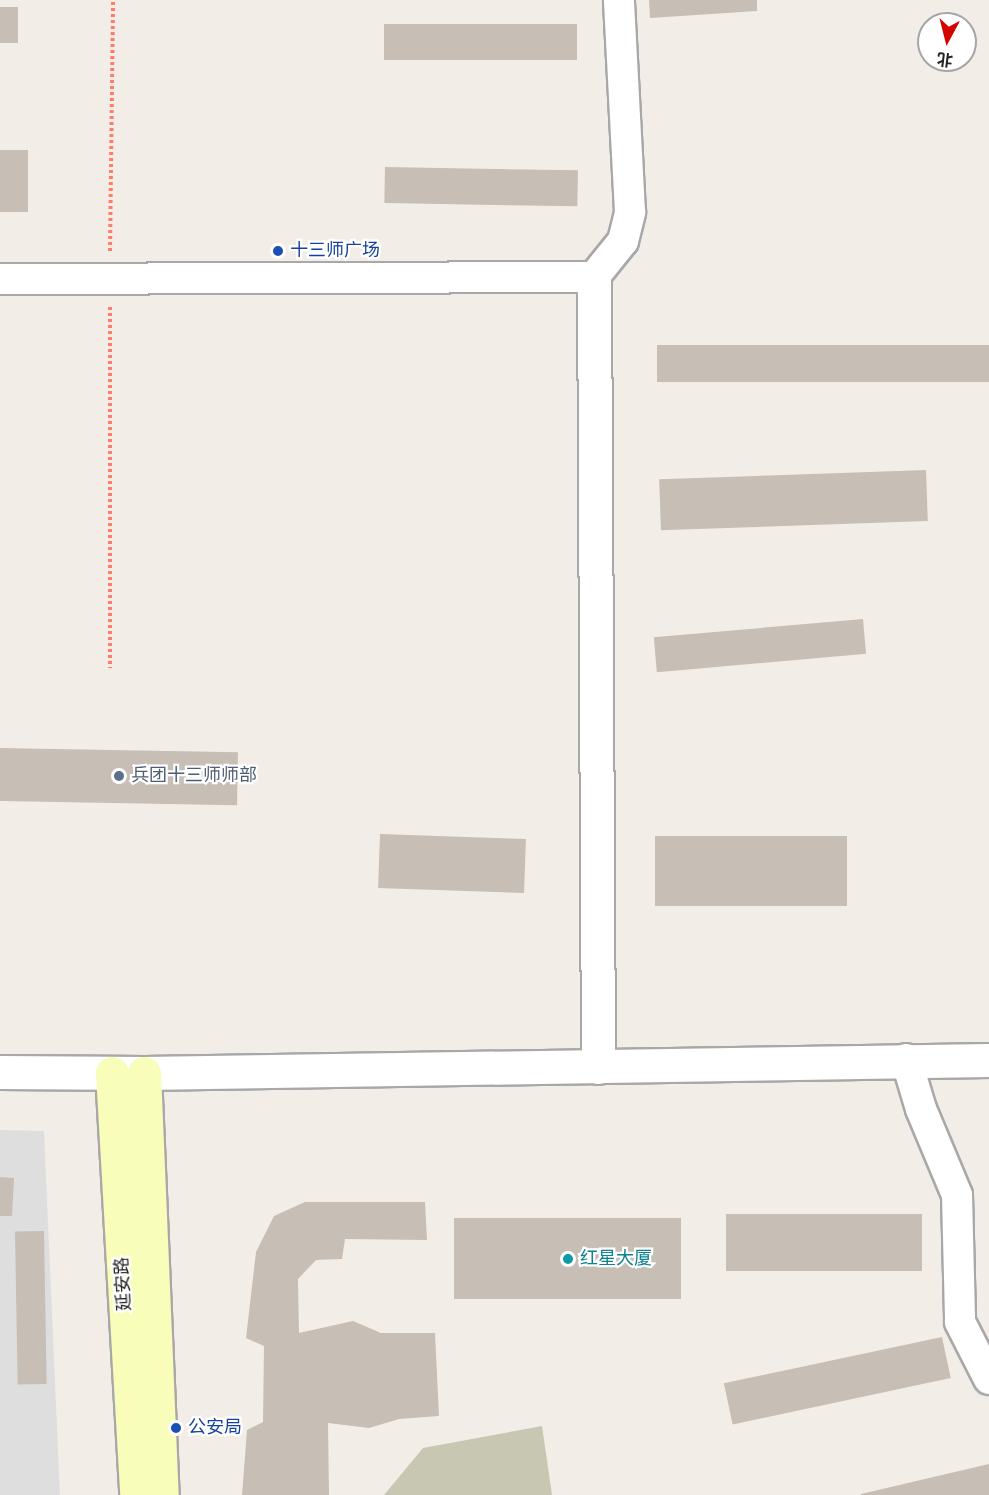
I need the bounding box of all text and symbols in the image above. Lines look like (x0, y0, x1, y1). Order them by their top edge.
north arrow (917, 12, 977, 72)
text: 北 (936, 48, 954, 69)
place label: 十三师广场 (290, 240, 380, 262)
marker: 十三师广场 (271, 244, 285, 258)
place label: 兵团十三师师部 (131, 765, 257, 787)
marker: 兵团十三师师部 (112, 769, 126, 783)
place label: 红星大厦 (580, 1248, 652, 1270)
marker: 红星大厦 (561, 1252, 575, 1266)
street label: 延安路 (112, 1256, 136, 1312)
place label: 公安局 (188, 1417, 242, 1439)
marker: 公安局 (169, 1421, 183, 1435)

